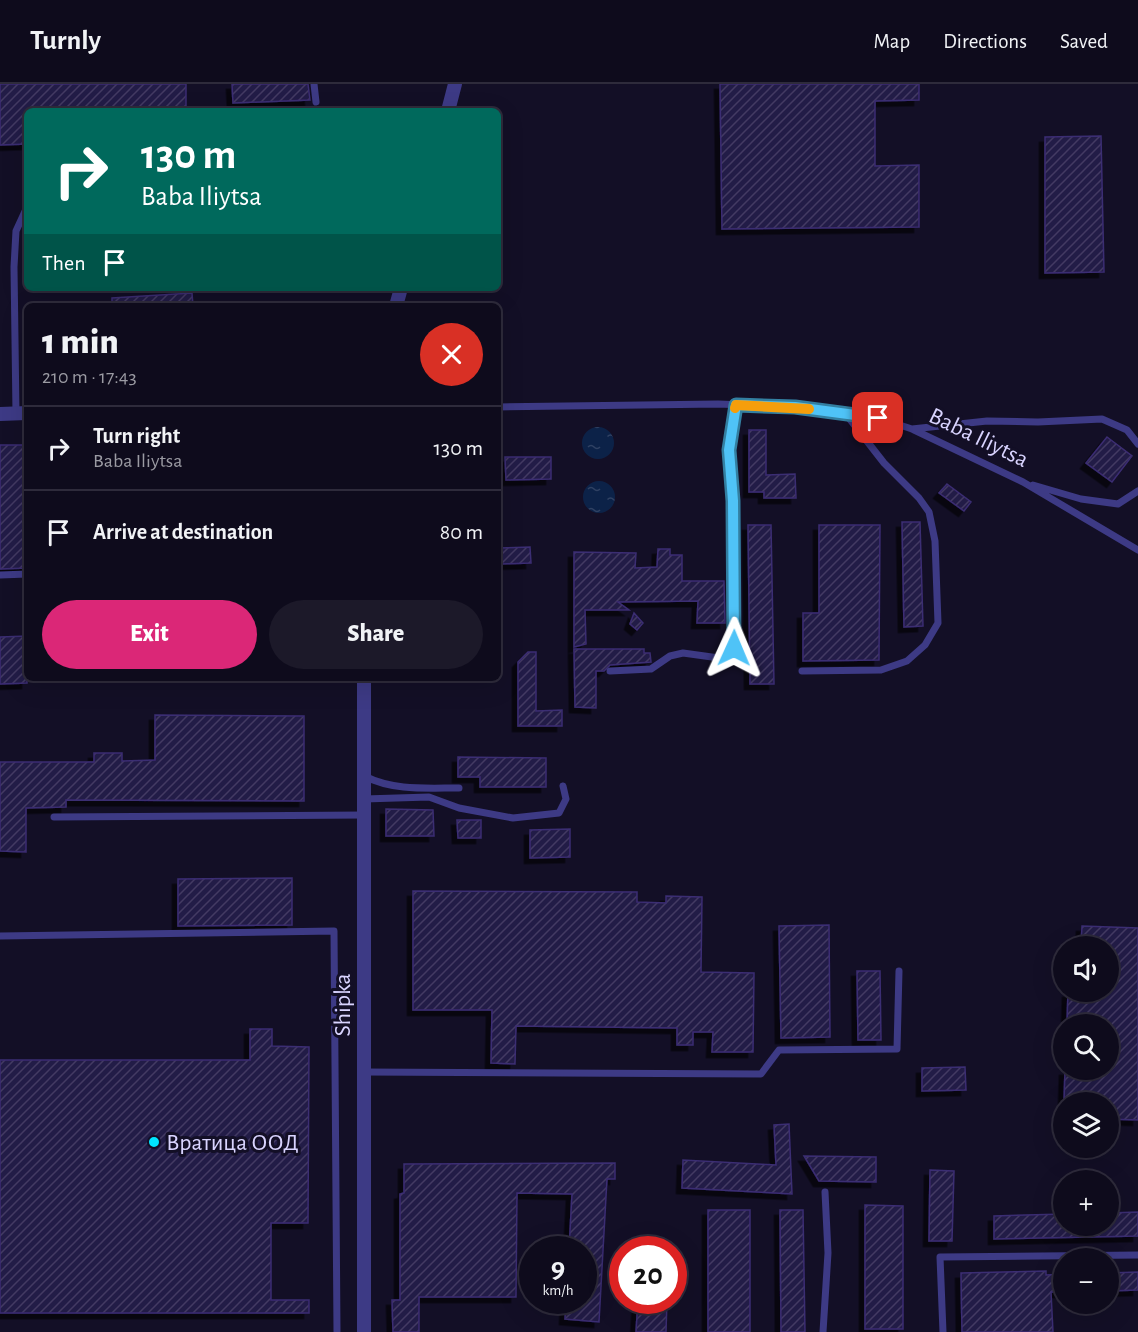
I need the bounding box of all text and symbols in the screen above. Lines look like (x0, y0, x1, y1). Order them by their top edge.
text: Turnly (30, 27, 101, 55)
text: Map (874, 31, 910, 52)
text: Directions (943, 31, 1027, 52)
text: Saved (1060, 31, 1108, 52)
icon: right (42, 132, 120, 210)
text: 130 m (141, 134, 236, 176)
text: Baba Iliytsa (141, 183, 262, 210)
icon: arrive (98, 246, 131, 279)
text: Then (42, 252, 86, 274)
button: close (420, 323, 483, 386)
text: 1 min (42, 324, 119, 360)
text: 210 m · 17:43 (42, 367, 137, 387)
pin (852, 392, 903, 443)
icon: arrive (861, 401, 894, 434)
street label: Baba Iliytsa (925, 404, 1032, 472)
text: Turn right (93, 425, 180, 447)
icon: right (42, 432, 75, 465)
text: 130 m (434, 437, 483, 459)
text: Baba Iliytsa (93, 451, 182, 471)
icon: arrive (42, 516, 75, 549)
text: Arrive at destination (93, 521, 273, 543)
text: 80 m (440, 521, 483, 543)
button: Exit (42, 600, 257, 669)
button: Share (269, 600, 483, 669)
position arrow (702, 616, 766, 680)
map controls (1053, 936, 1119, 1314)
button: sound (1053, 936, 1119, 1002)
street label: Shipka (331, 973, 355, 1037)
button: search (1053, 1014, 1119, 1080)
button: layers (1053, 1092, 1119, 1158)
place label: Вратица ООД (166, 1131, 299, 1155)
marker: Вратица ООД (147, 1135, 161, 1149)
button: + (1053, 1170, 1119, 1236)
speed limit sign: 20 (609, 1236, 687, 1314)
button: − (1053, 1248, 1119, 1314)
text: 9 (551, 1253, 565, 1283)
text: km/h (543, 1283, 573, 1298)

